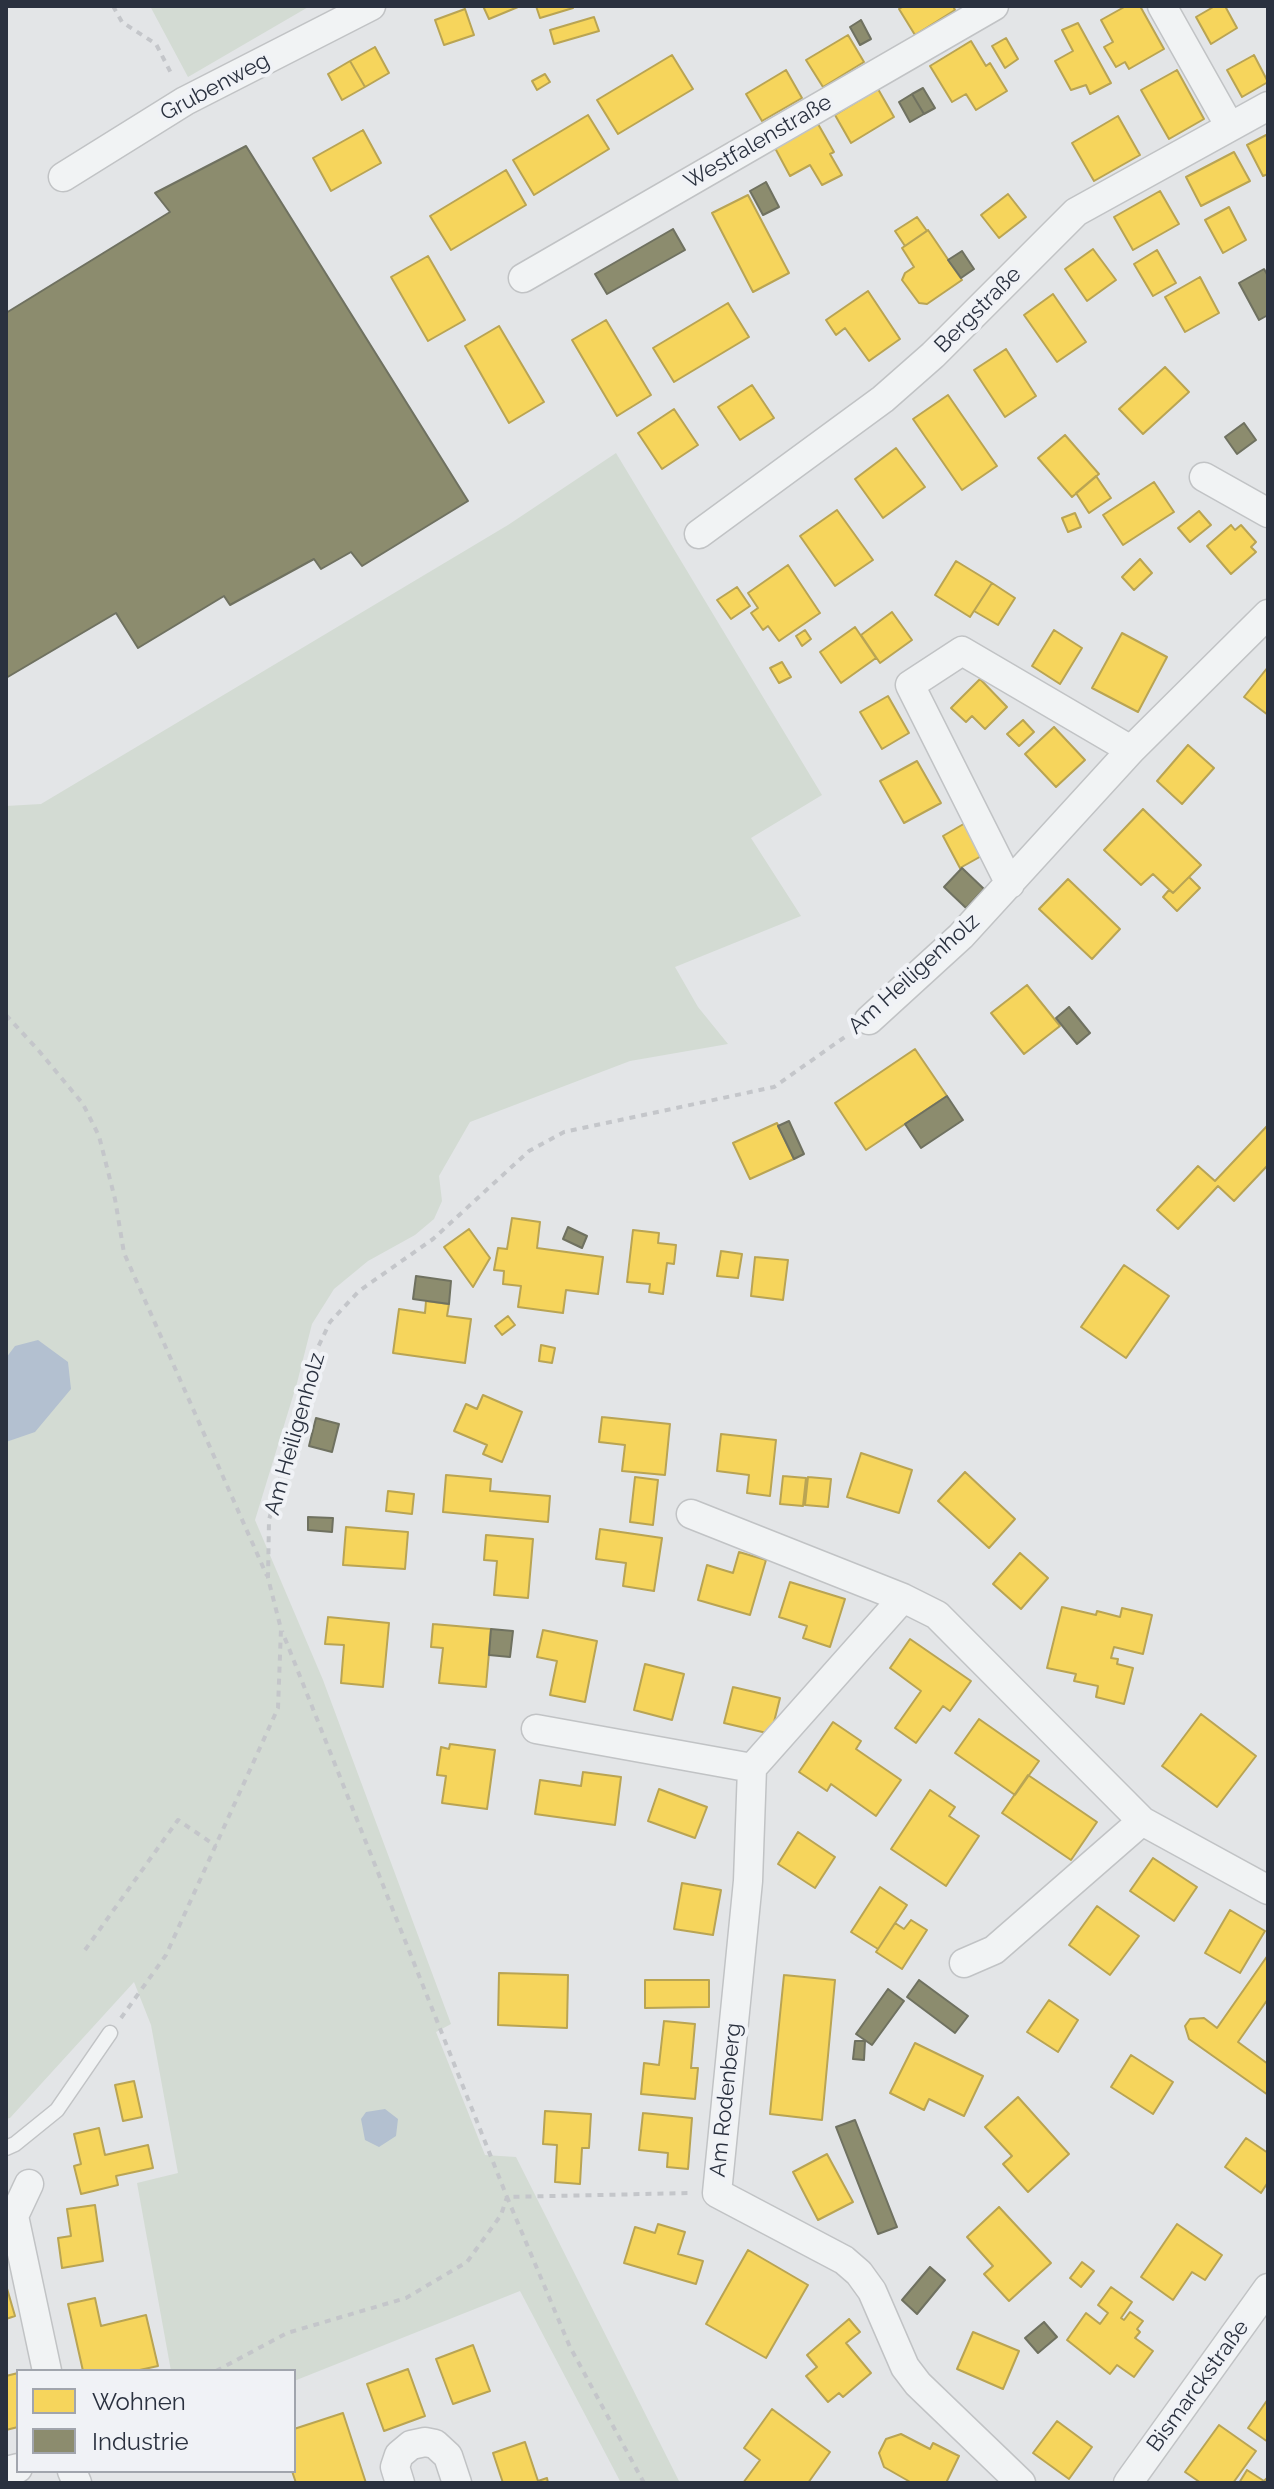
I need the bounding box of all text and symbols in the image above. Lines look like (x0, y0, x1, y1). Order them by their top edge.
street label: Grubenweg (156, 47, 274, 127)
street label: Westfalenstraße (679, 89, 837, 195)
street label: Bergstraße (929, 261, 1027, 359)
street label: Am Heiligenholz (843, 908, 985, 1040)
street label: Am Heiligenholz (259, 1350, 331, 1518)
street label: Am Rodenberg (705, 2022, 747, 2178)
street label: Bismarckstraße (1141, 2315, 1255, 2457)
legend (16, 2369, 296, 2473)
text: Wohnen (92, 2387, 186, 2416)
text: Industrie (92, 2427, 189, 2456)

